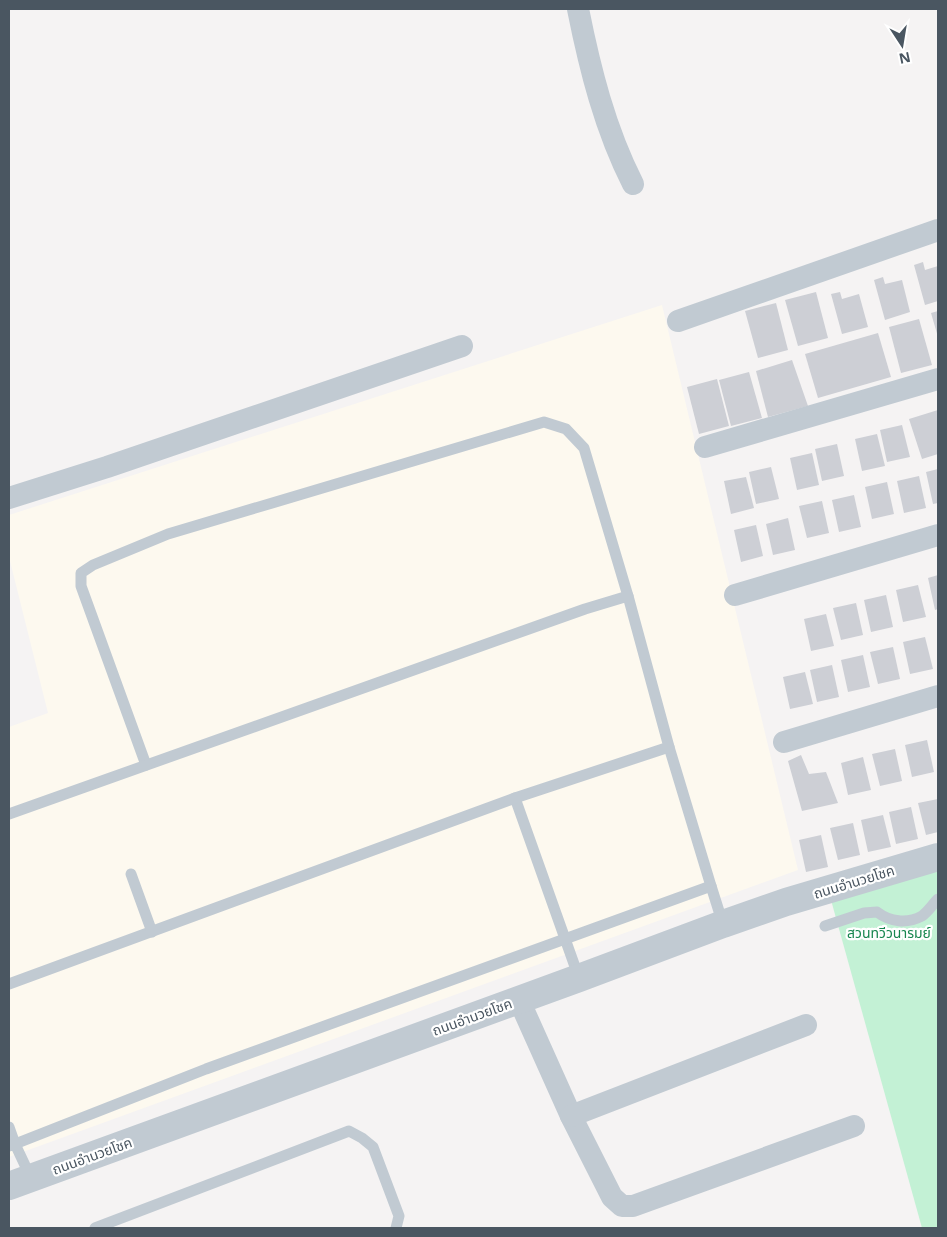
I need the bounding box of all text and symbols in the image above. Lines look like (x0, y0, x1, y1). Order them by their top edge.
north arrow (877, 20, 927, 70)
text: N (897, 48, 912, 69)
street label: ถนนอำนวยโชค (811, 860, 897, 903)
park label: สวนทวีวนารมย์ (847, 923, 931, 942)
street label: ถนนอำนวยโชค (429, 993, 514, 1040)
street label: ถนนอำนวยโชค (49, 1132, 134, 1179)

